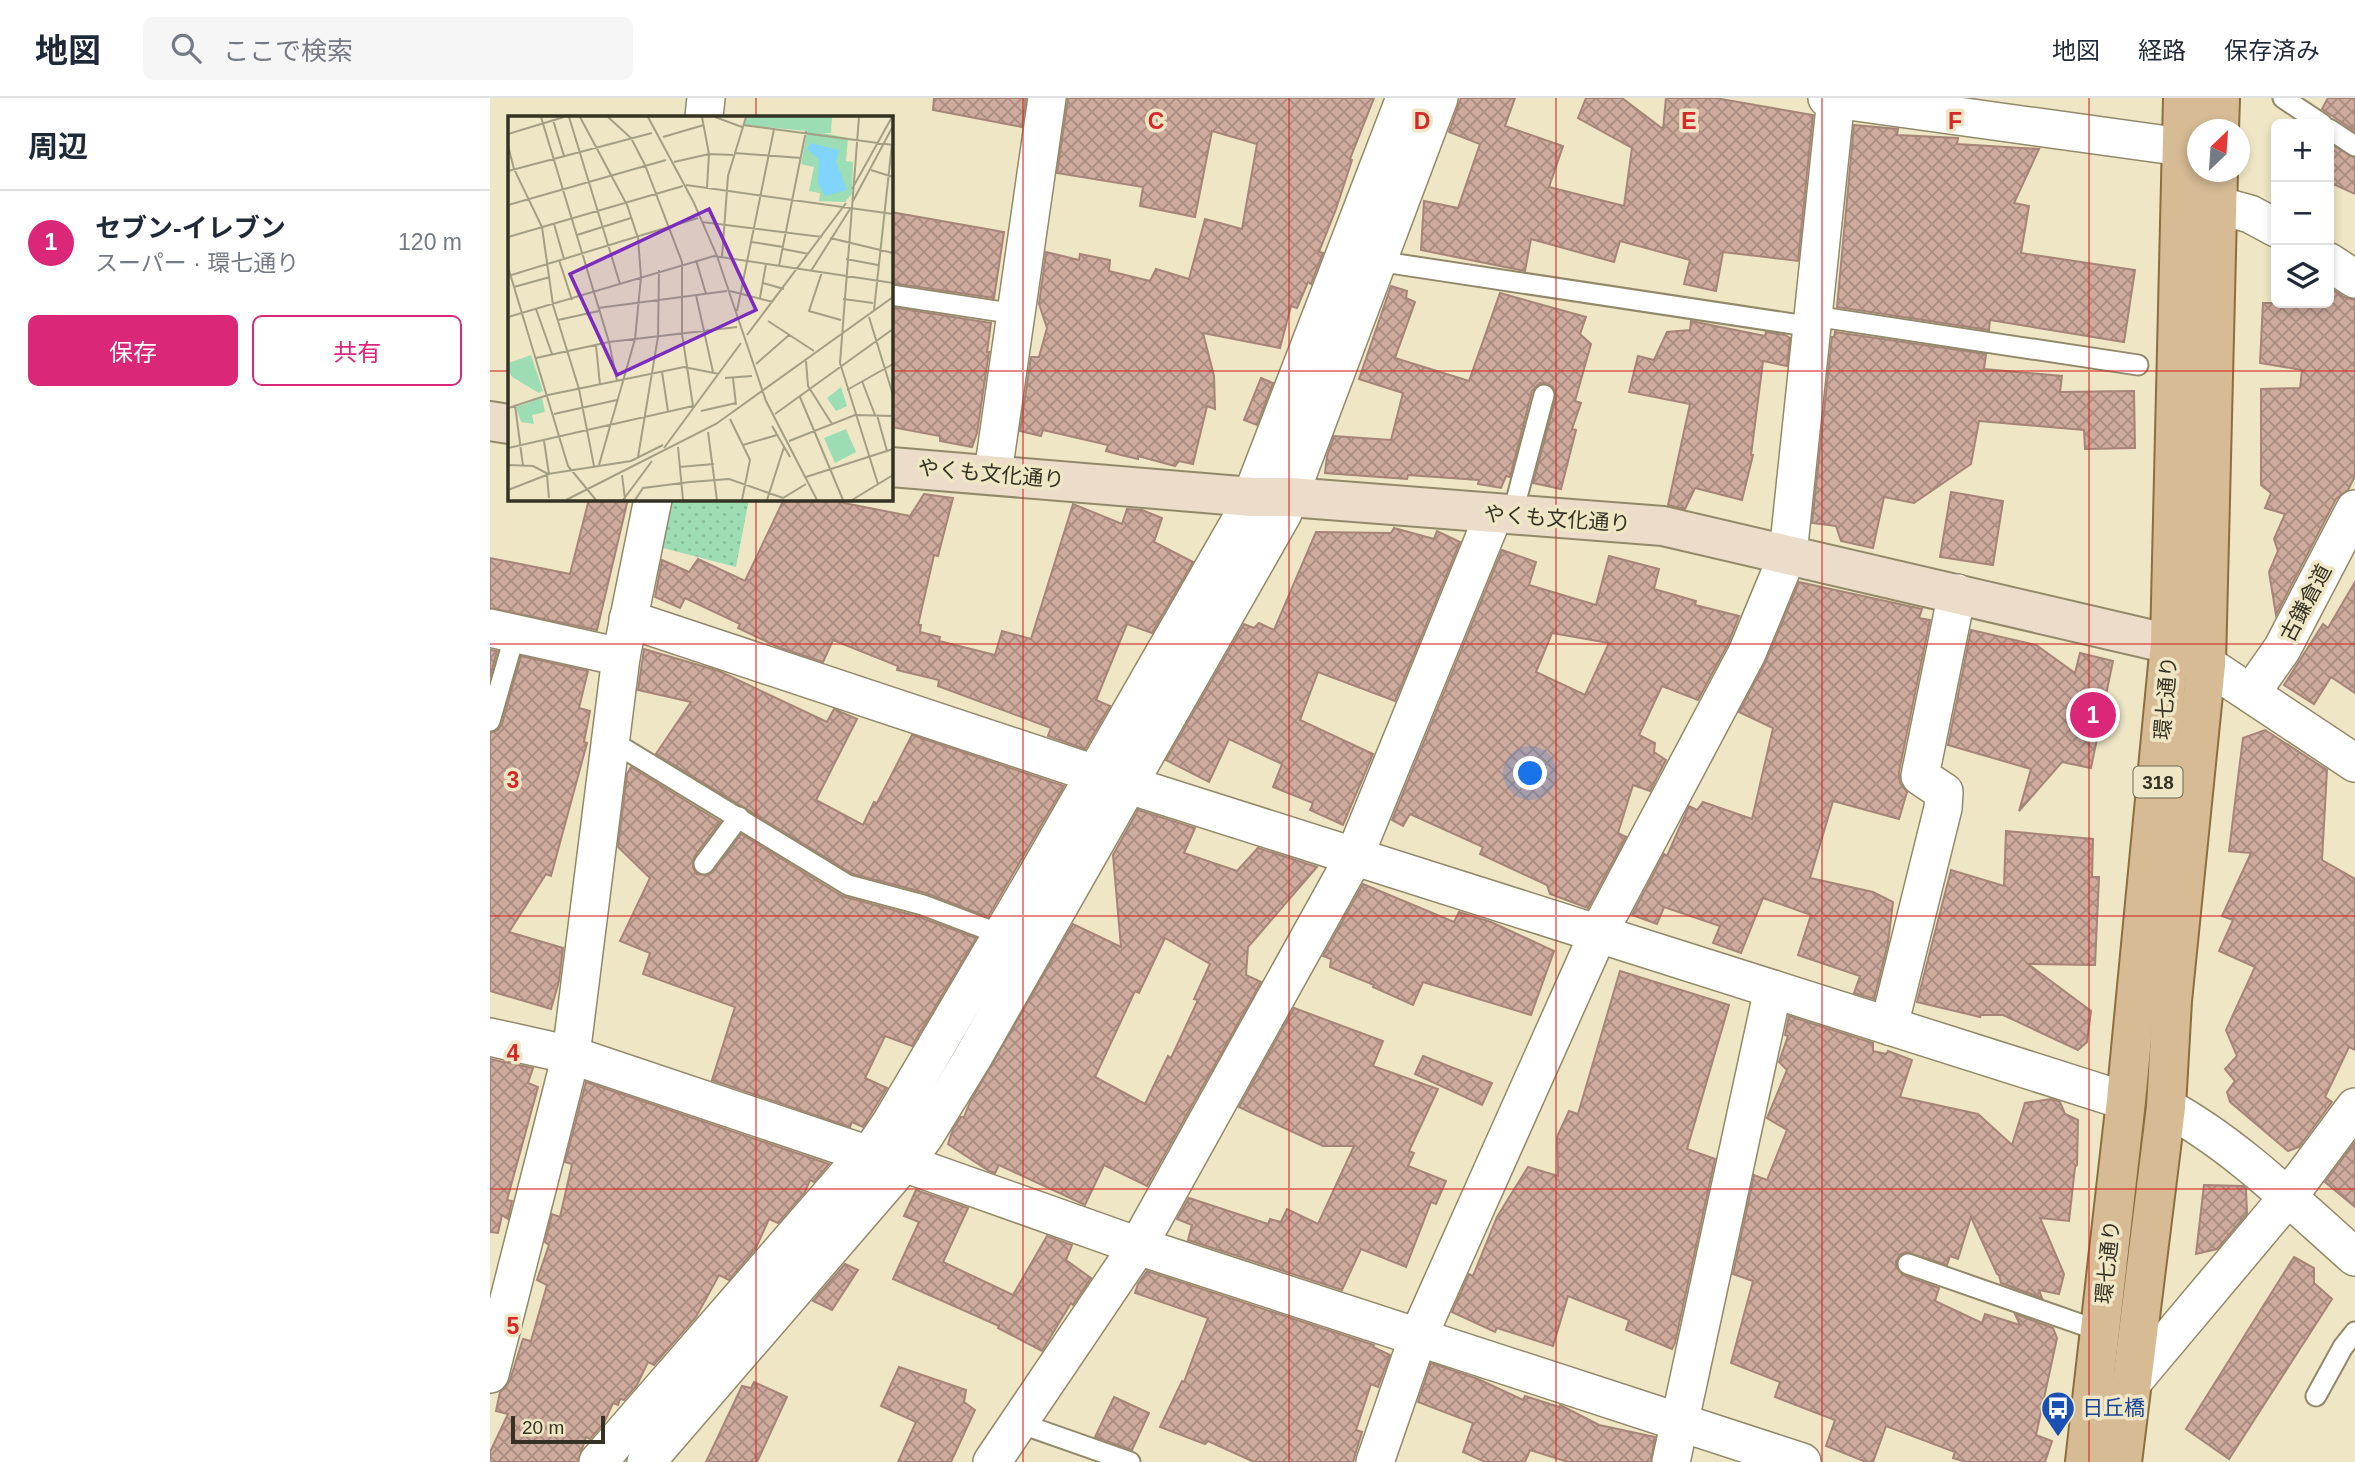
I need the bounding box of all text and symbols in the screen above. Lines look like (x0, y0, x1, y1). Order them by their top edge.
search box (143, 17, 633, 80)
icon: search (167, 29, 205, 67)
text: 地図 (35, 32, 101, 69)
text: ここで検索 (223, 36, 353, 66)
text: 地図 (2052, 37, 2100, 64)
text: 経路 (2138, 37, 2186, 64)
text: 保存済み (2224, 37, 2320, 64)
text: C (1148, 108, 1164, 134)
text: D (1414, 108, 1430, 134)
text: E (1681, 108, 1697, 134)
text: F (1948, 108, 1962, 134)
inset map (508, 116, 892, 500)
north arrow (2187, 119, 2250, 182)
map controls (2271, 119, 2334, 308)
button: + (2271, 119, 2334, 182)
text: 周辺 (28, 130, 88, 163)
button: − (2271, 182, 2334, 245)
text: セブン-イレブン (95, 213, 286, 243)
text: 1 (45, 229, 57, 255)
text: 120 m (398, 229, 462, 255)
button: layers (2271, 245, 2334, 308)
text: スーパー · 環七通り (95, 250, 299, 276)
button: 保存 (28, 315, 238, 386)
button: 共有 (252, 315, 462, 386)
street label: やくも文化通り (917, 456, 1065, 491)
street label: やくも文化通り (1483, 502, 1631, 535)
street label: 古鎌倉道 (2276, 560, 2335, 645)
street label: 環七通り (2150, 655, 2181, 741)
pin: 1 (2070, 689, 2116, 741)
your location (1513, 756, 1547, 790)
road number: 318 (2134, 766, 2182, 797)
text: 3 (507, 767, 519, 793)
text: 4 (507, 1040, 520, 1066)
street label: 環七通り (2092, 1219, 2123, 1305)
text: 5 (507, 1313, 520, 1339)
bus stop icon: 日丘橋 (2039, 1389, 2077, 1438)
place label: 日丘橋 (2082, 1396, 2145, 1419)
scale bar (511, 1413, 606, 1445)
text: 20 m (522, 1417, 564, 1438)

